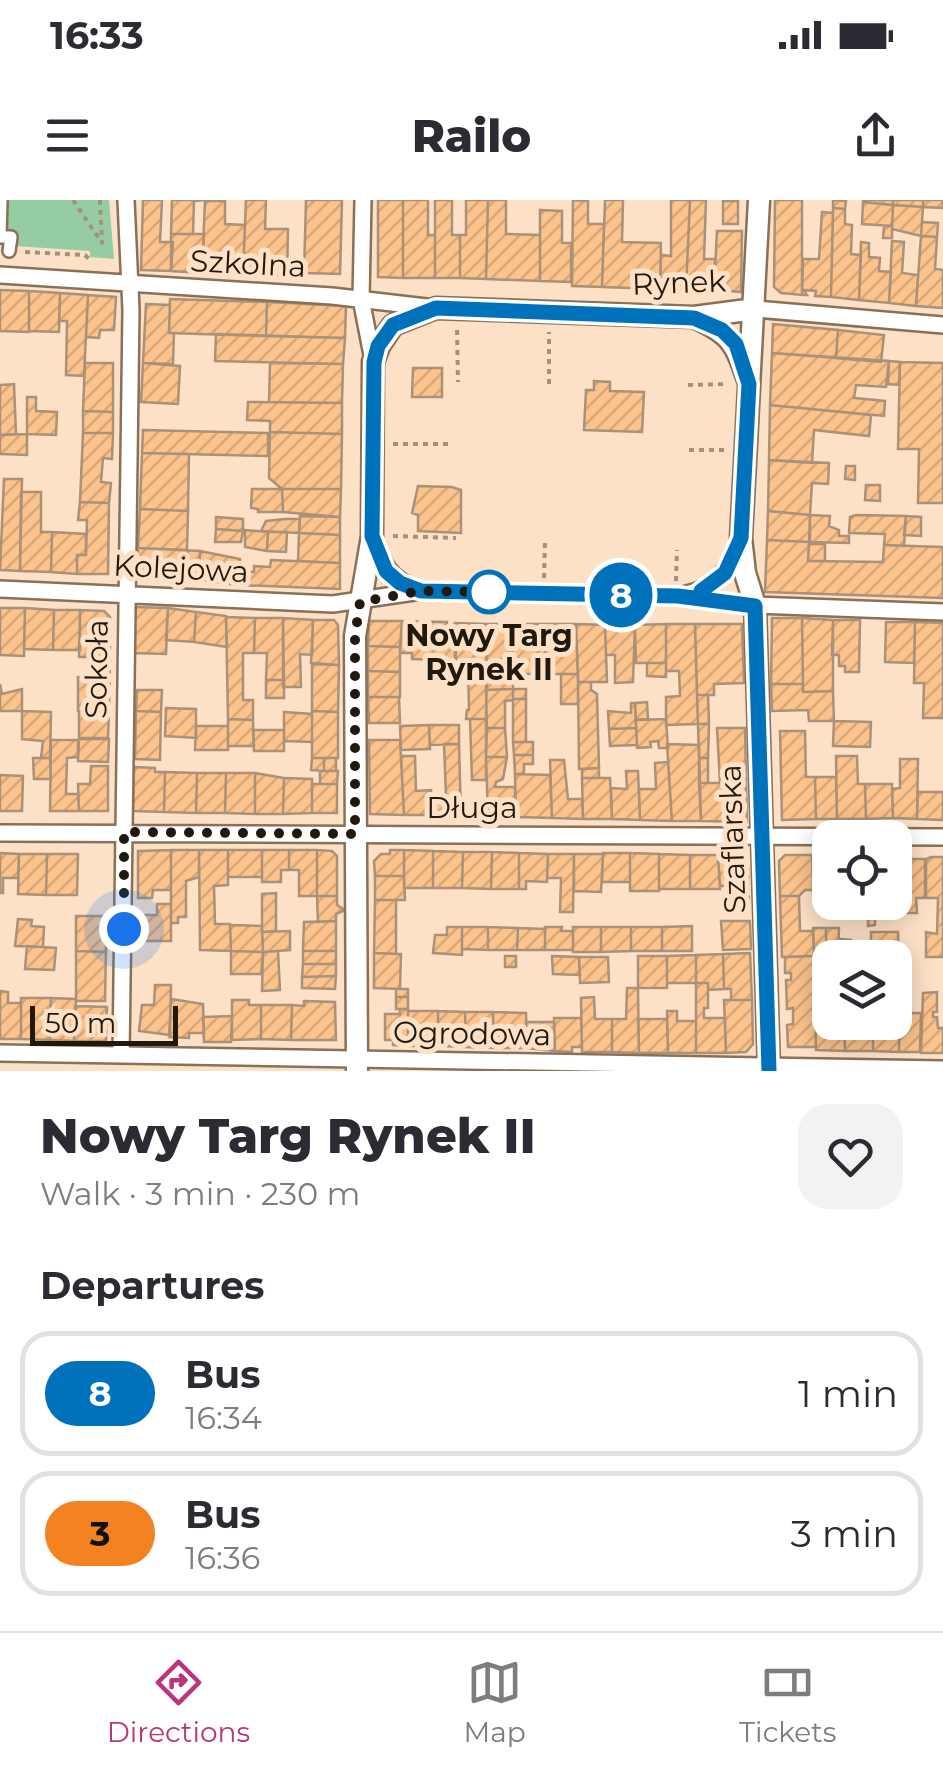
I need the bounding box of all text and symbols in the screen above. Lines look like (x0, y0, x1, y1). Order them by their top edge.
text: 16:33 (50, 12, 144, 59)
icon: menu (40, 108, 95, 163)
text: Railo (412, 108, 531, 163)
icon: share (848, 108, 903, 163)
street label: Szkolna (189, 242, 307, 285)
street label: Rynek (631, 262, 727, 303)
street label: Kolejowa (112, 546, 250, 591)
line badge: 8 (588, 562, 654, 628)
marker: Nowy Targ Rynek II (468, 571, 510, 613)
text: 8 (609, 574, 633, 617)
place label: Nowy Targ Rynek II (405, 617, 573, 688)
street label: Sokoła (77, 619, 116, 719)
street label: Szaflarska (711, 764, 754, 914)
street label: Długa (426, 789, 518, 826)
map controls (812, 820, 912, 1040)
button: locate (812, 820, 912, 920)
your location (99, 904, 149, 954)
button: layers (812, 940, 912, 1040)
scale bar (30, 1001, 178, 1046)
text: 50 m (45, 1006, 116, 1040)
street label: Ogrodowa (393, 1014, 552, 1053)
button: heart (798, 1104, 903, 1209)
text: Nowy Targ Rynek II (40, 1107, 536, 1165)
text: Walk · 3 min · 230 m (40, 1174, 360, 1213)
text: Departures (40, 1262, 264, 1309)
text: Bus (185, 1351, 260, 1398)
text: 1 min (798, 1370, 898, 1417)
text: 8 (88, 1372, 112, 1415)
text: 16:34 (185, 1398, 262, 1437)
text: Bus (185, 1491, 260, 1538)
text: 3 min (790, 1510, 898, 1557)
text: 3 (90, 1512, 110, 1555)
text: 16:36 (185, 1538, 260, 1577)
tab: Directions (107, 1655, 250, 1749)
tab: Map (463, 1655, 526, 1749)
tab: Tickets (739, 1655, 836, 1749)

